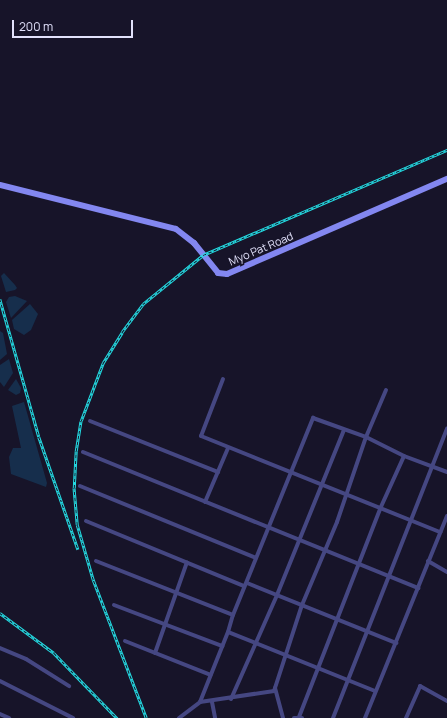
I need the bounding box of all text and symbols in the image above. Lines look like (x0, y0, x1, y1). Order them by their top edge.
scale bar (14, 12, 135, 38)
text: 200 m (19, 18, 53, 35)
street label: Myo Pat Road (227, 230, 295, 268)

